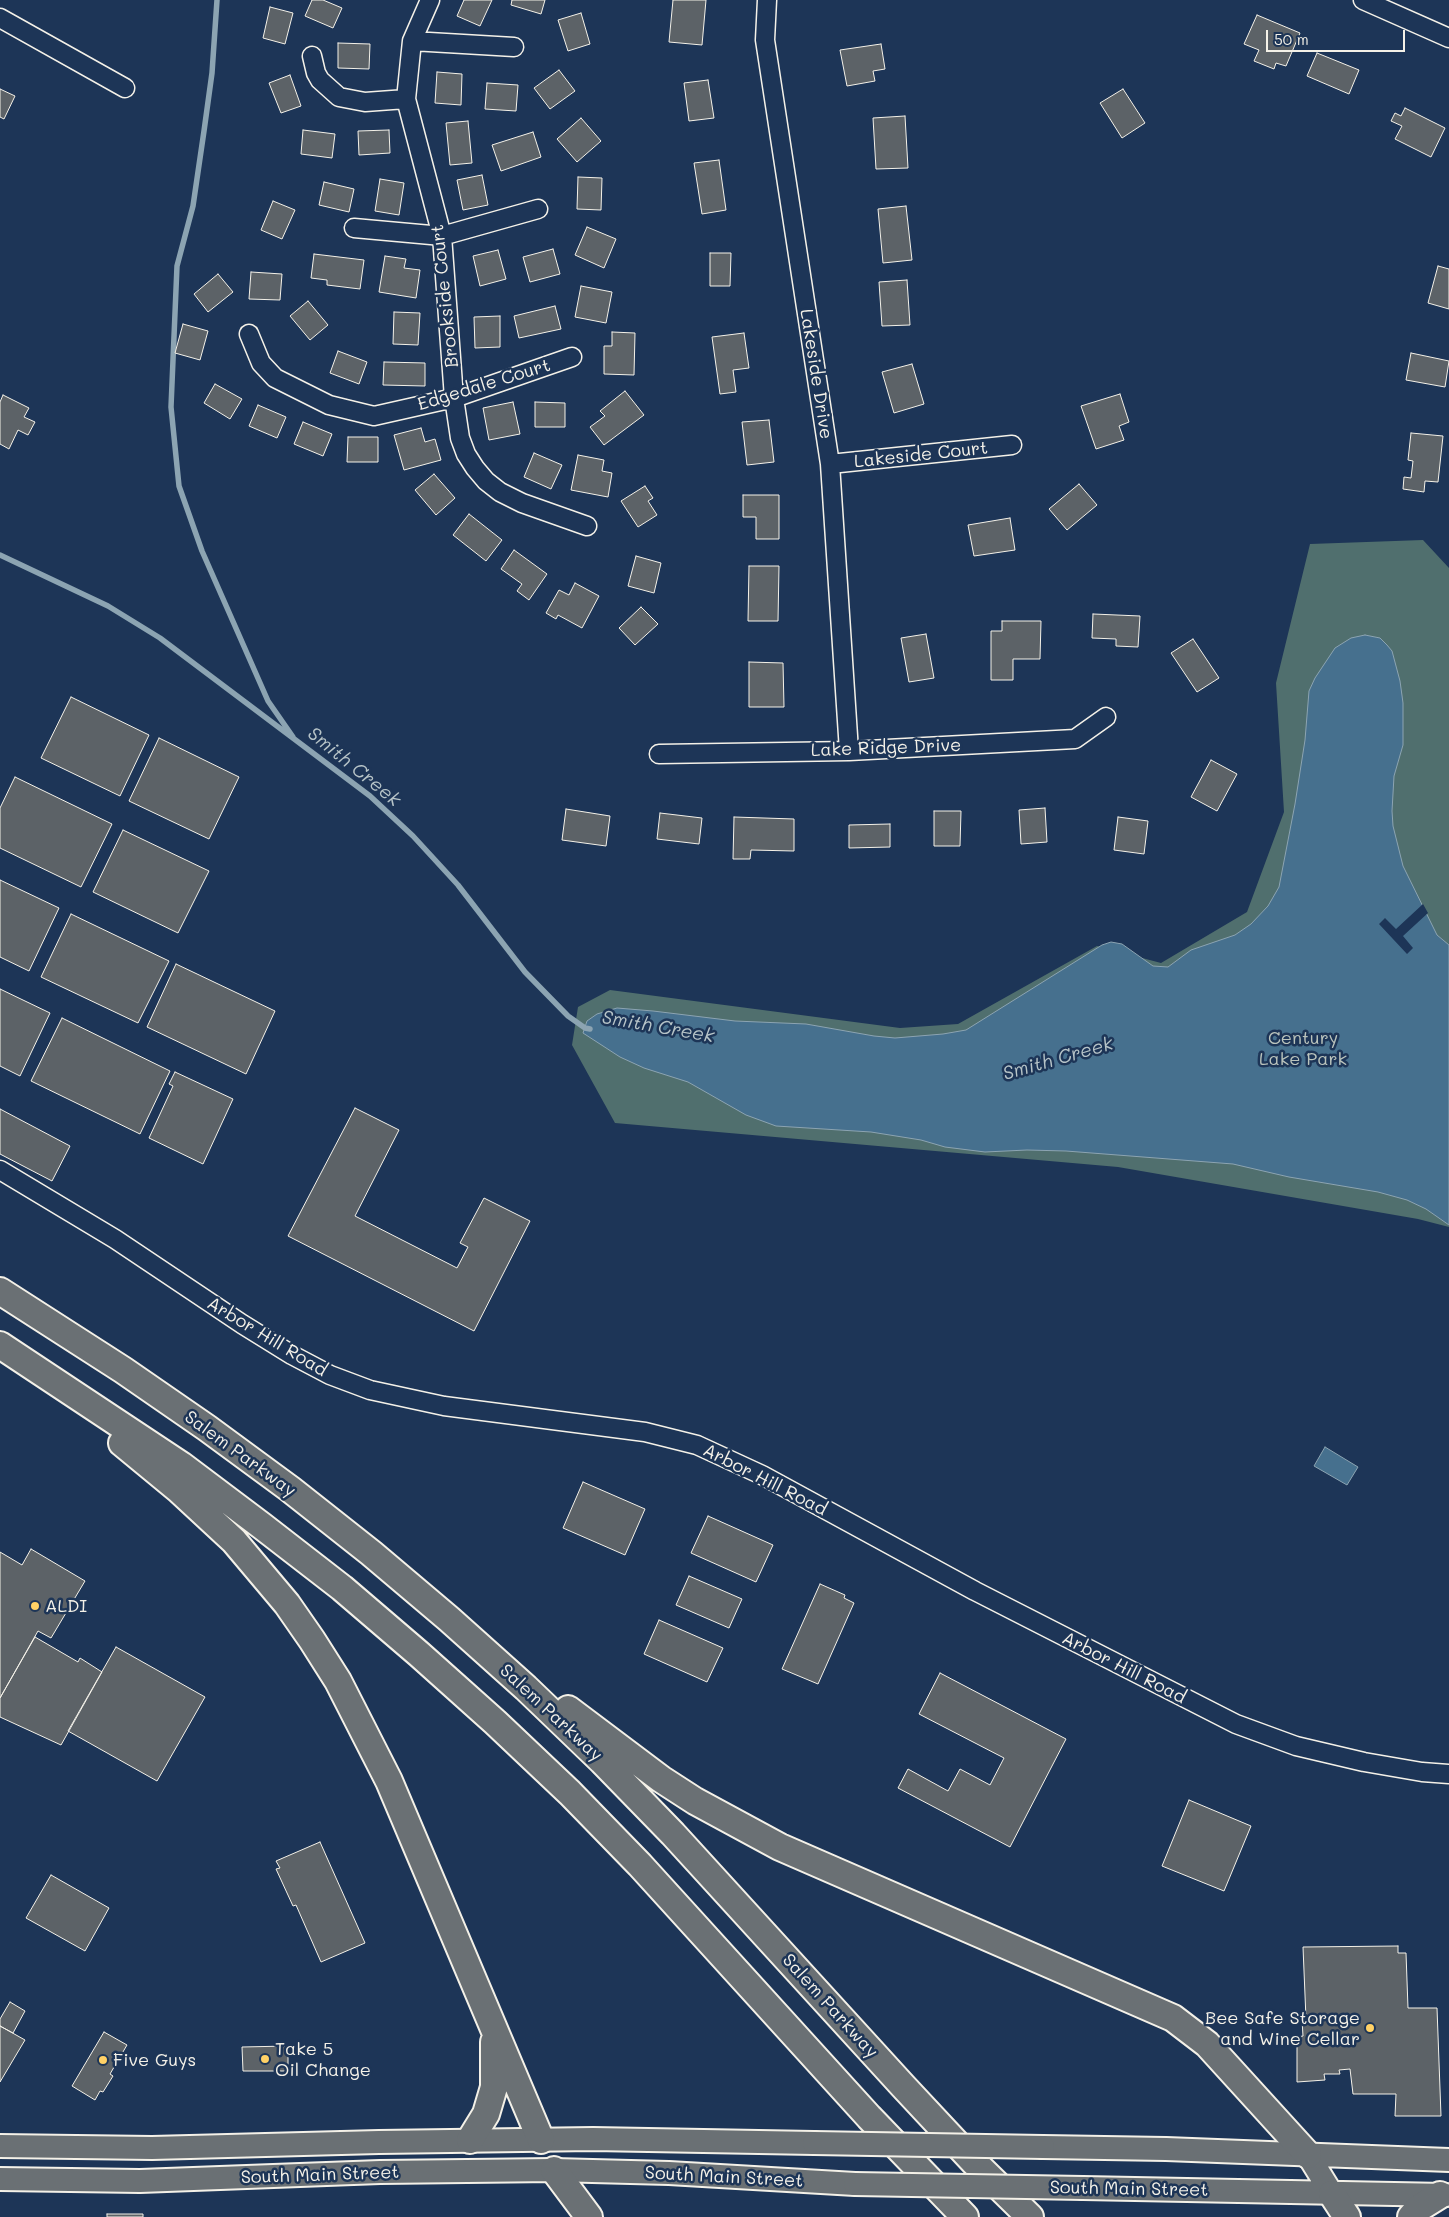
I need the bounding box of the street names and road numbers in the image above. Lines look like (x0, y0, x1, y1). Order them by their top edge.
street label: Brookside Court (427, 223, 463, 369)
street label: Lakeside Drive (795, 307, 837, 441)
street label: Edgedale Court (415, 355, 553, 415)
street label: Lakeside Court (853, 437, 989, 473)
street label: Lake Ridge Drive (810, 735, 962, 761)
street label: Arbor Hill Road (203, 1293, 331, 1381)
street label: Salem Parkway (180, 1406, 300, 1502)
street label: Arbor Hill Road (699, 1439, 831, 1521)
street label: Arbor Hill Road (1058, 1627, 1190, 1709)
street label: Salem Parkway (495, 1660, 607, 1766)
street label: Salem Parkway (778, 1950, 882, 2062)
street label: South Main Street (240, 2161, 400, 2189)
street label: South Main Street (644, 2162, 804, 2192)
street label: South Main Street (1050, 2177, 1208, 2201)

